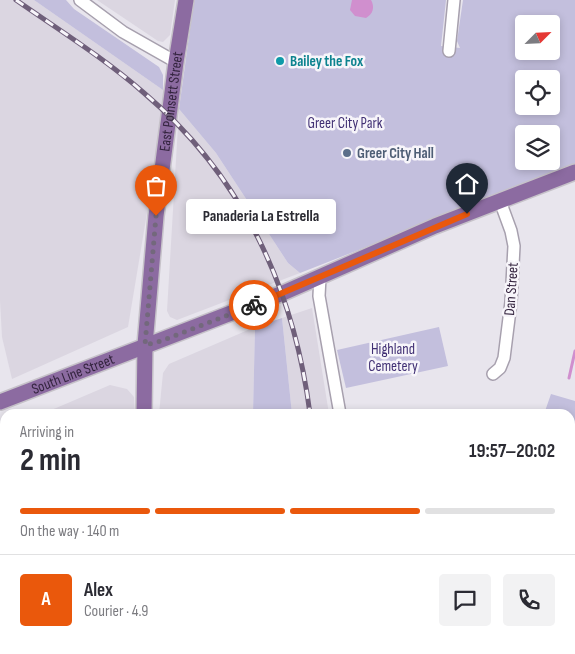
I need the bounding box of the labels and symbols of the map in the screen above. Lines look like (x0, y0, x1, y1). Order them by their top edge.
north arrow (515, 15, 560, 60)
street label: East Poinsett Street (155, 50, 188, 153)
place label: Bailey the Fox (290, 52, 364, 71)
marker: Bailey the Fox (274, 55, 286, 67)
park label: Greer City Park (307, 114, 383, 133)
place label: Greer City Hall (357, 144, 434, 163)
marker: Greer City Hall (341, 147, 353, 159)
pin (446, 163, 488, 214)
pin (135, 165, 177, 216)
callout: Panaderia La Estrella (186, 198, 336, 234)
street label: Dan Street (500, 261, 523, 316)
courier (229, 280, 279, 330)
park label: Highland Cemetery (368, 340, 418, 376)
street label: South Line Street (29, 350, 117, 399)

